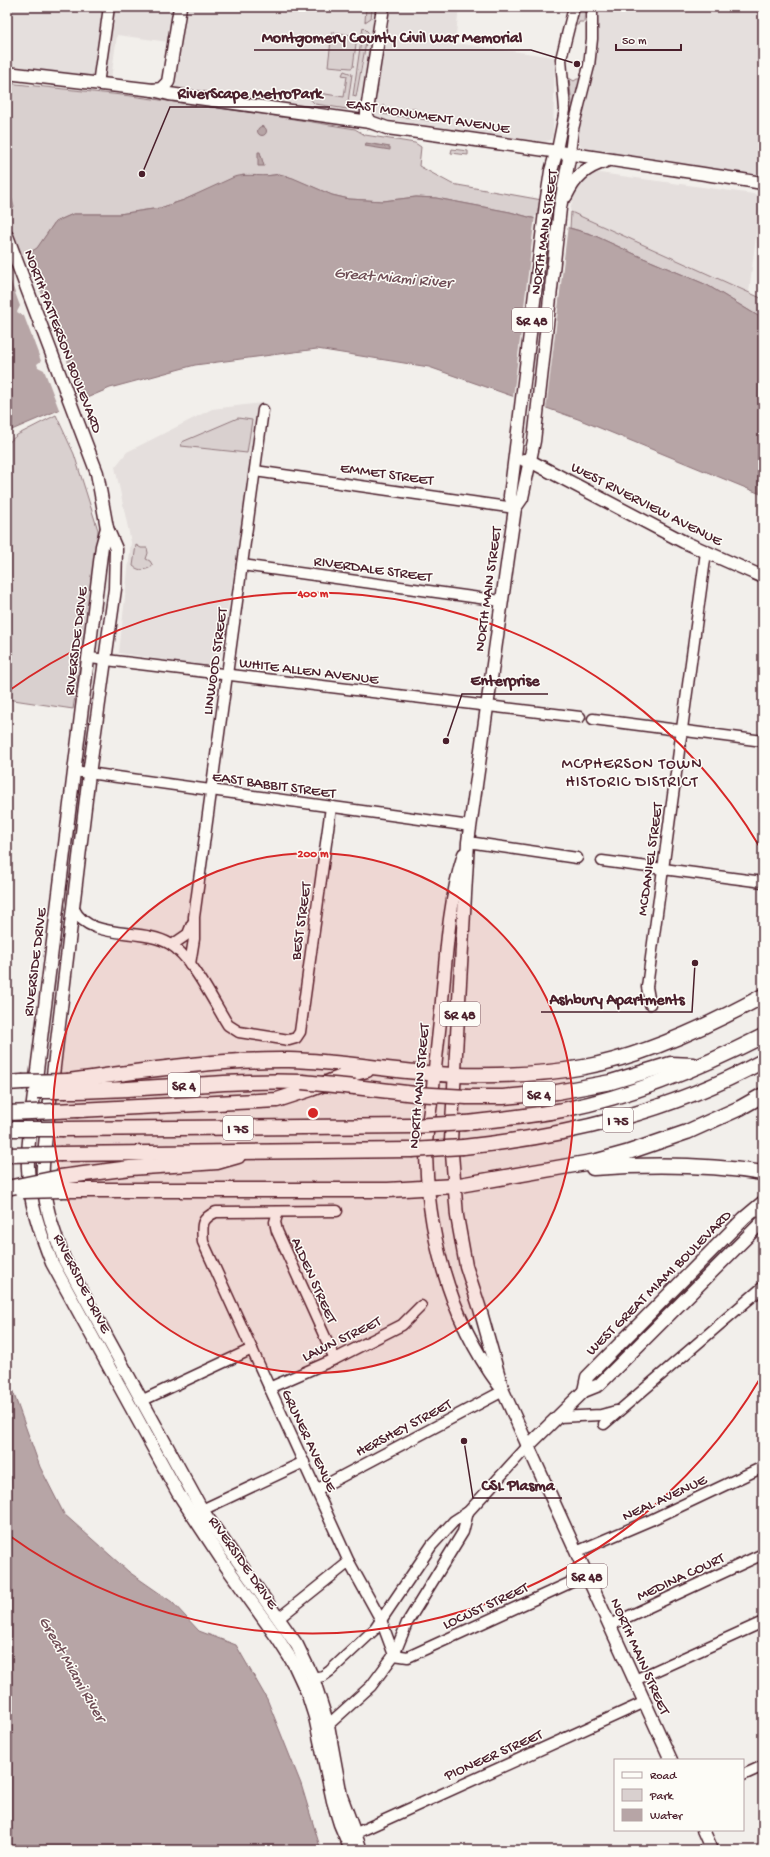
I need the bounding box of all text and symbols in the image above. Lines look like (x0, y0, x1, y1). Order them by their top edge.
callout: Montgomery County Civil War Memorial (254, 22, 531, 50)
scale bar (616, 26, 681, 52)
text: Montgomery County Civil War Memorial (262, 30, 523, 49)
text: 50 m (622, 35, 647, 49)
callout: RiverScape MetroPark (170, 79, 330, 107)
text: RiverScape MetroPark (177, 86, 324, 105)
street label: EAST MONUMENT AVENUE (345, 95, 511, 139)
street label: NORTH MAIN STREET (527, 168, 563, 296)
street label: NORTH PATTERSON BOULEVARD (19, 248, 106, 436)
water label: Great Miami River (333, 265, 456, 294)
road number: SR 48 (512, 308, 552, 332)
street label: WEST RIVERVIEW AVENUE (567, 459, 725, 551)
street label: EMMET STREET (339, 460, 436, 491)
street label: NORTH MAIN STREET (471, 525, 507, 653)
street label: RIVERDALE STREET (313, 553, 434, 587)
street label: RIVERSIDE DRIVE (61, 585, 93, 697)
text: 400 m (297, 588, 329, 602)
street label: LINWOOD STREET (200, 605, 233, 716)
street label: WHITE ALLEN AVENUE (238, 654, 380, 690)
callout: Enterprise (462, 666, 548, 694)
text: Enterprise (470, 673, 540, 692)
district label: MCPHERSON TOWN HISTORIC DISTRICT (561, 756, 703, 793)
street label: EAST BABBIT STREET (211, 768, 338, 804)
street label: MCDANIEL STREET (634, 800, 668, 917)
text: 200 m (298, 848, 329, 862)
street label: BEST STREET (287, 880, 317, 962)
street label: RIVERSIDE DRIVE (20, 906, 52, 1018)
callout: Ashbury Apartments (541, 984, 692, 1012)
text: Ashbury Apartments (548, 992, 686, 1011)
road number: SR 48 (440, 1002, 480, 1026)
street label: NORTH MAIN STREET (406, 1021, 435, 1150)
road number: SR 4 (168, 1073, 200, 1097)
road number: SR 4 (523, 1082, 555, 1106)
centre of rings (306, 1106, 320, 1120)
road number: I 75 (603, 1108, 633, 1132)
road number: I 75 (223, 1116, 253, 1140)
street label: WEST GREAT MIAMI BOULEVARD (583, 1207, 736, 1360)
street label: RIVERSIDE DRIVE (48, 1231, 114, 1337)
street label: ALDEN STREET (286, 1235, 341, 1328)
street label: LAWN STREET (300, 1312, 385, 1367)
street label: GRUNER AVENUE (277, 1387, 340, 1495)
street label: HERSHEY STREET (353, 1395, 456, 1462)
callout: CSL Plasma (473, 1470, 562, 1498)
street label: NEAL AVENUE (620, 1471, 711, 1526)
text: CSL Plasma (480, 1478, 556, 1497)
street label: RIVERSIDE DRIVE (204, 1513, 281, 1614)
street label: MEDINA COURT (634, 1549, 729, 1606)
road number: SR 48 (567, 1564, 607, 1588)
street label: LOCUST STREET (440, 1579, 533, 1635)
street label: NORTH MAIN STREET (605, 1596, 673, 1719)
water label: Great Miami River (33, 1614, 110, 1729)
street label: PIONEER STREET (441, 1726, 547, 1786)
legend (614, 1759, 744, 1831)
text: Road (650, 1770, 677, 1784)
text: Park (649, 1790, 675, 1804)
text: Water (650, 1810, 684, 1824)

